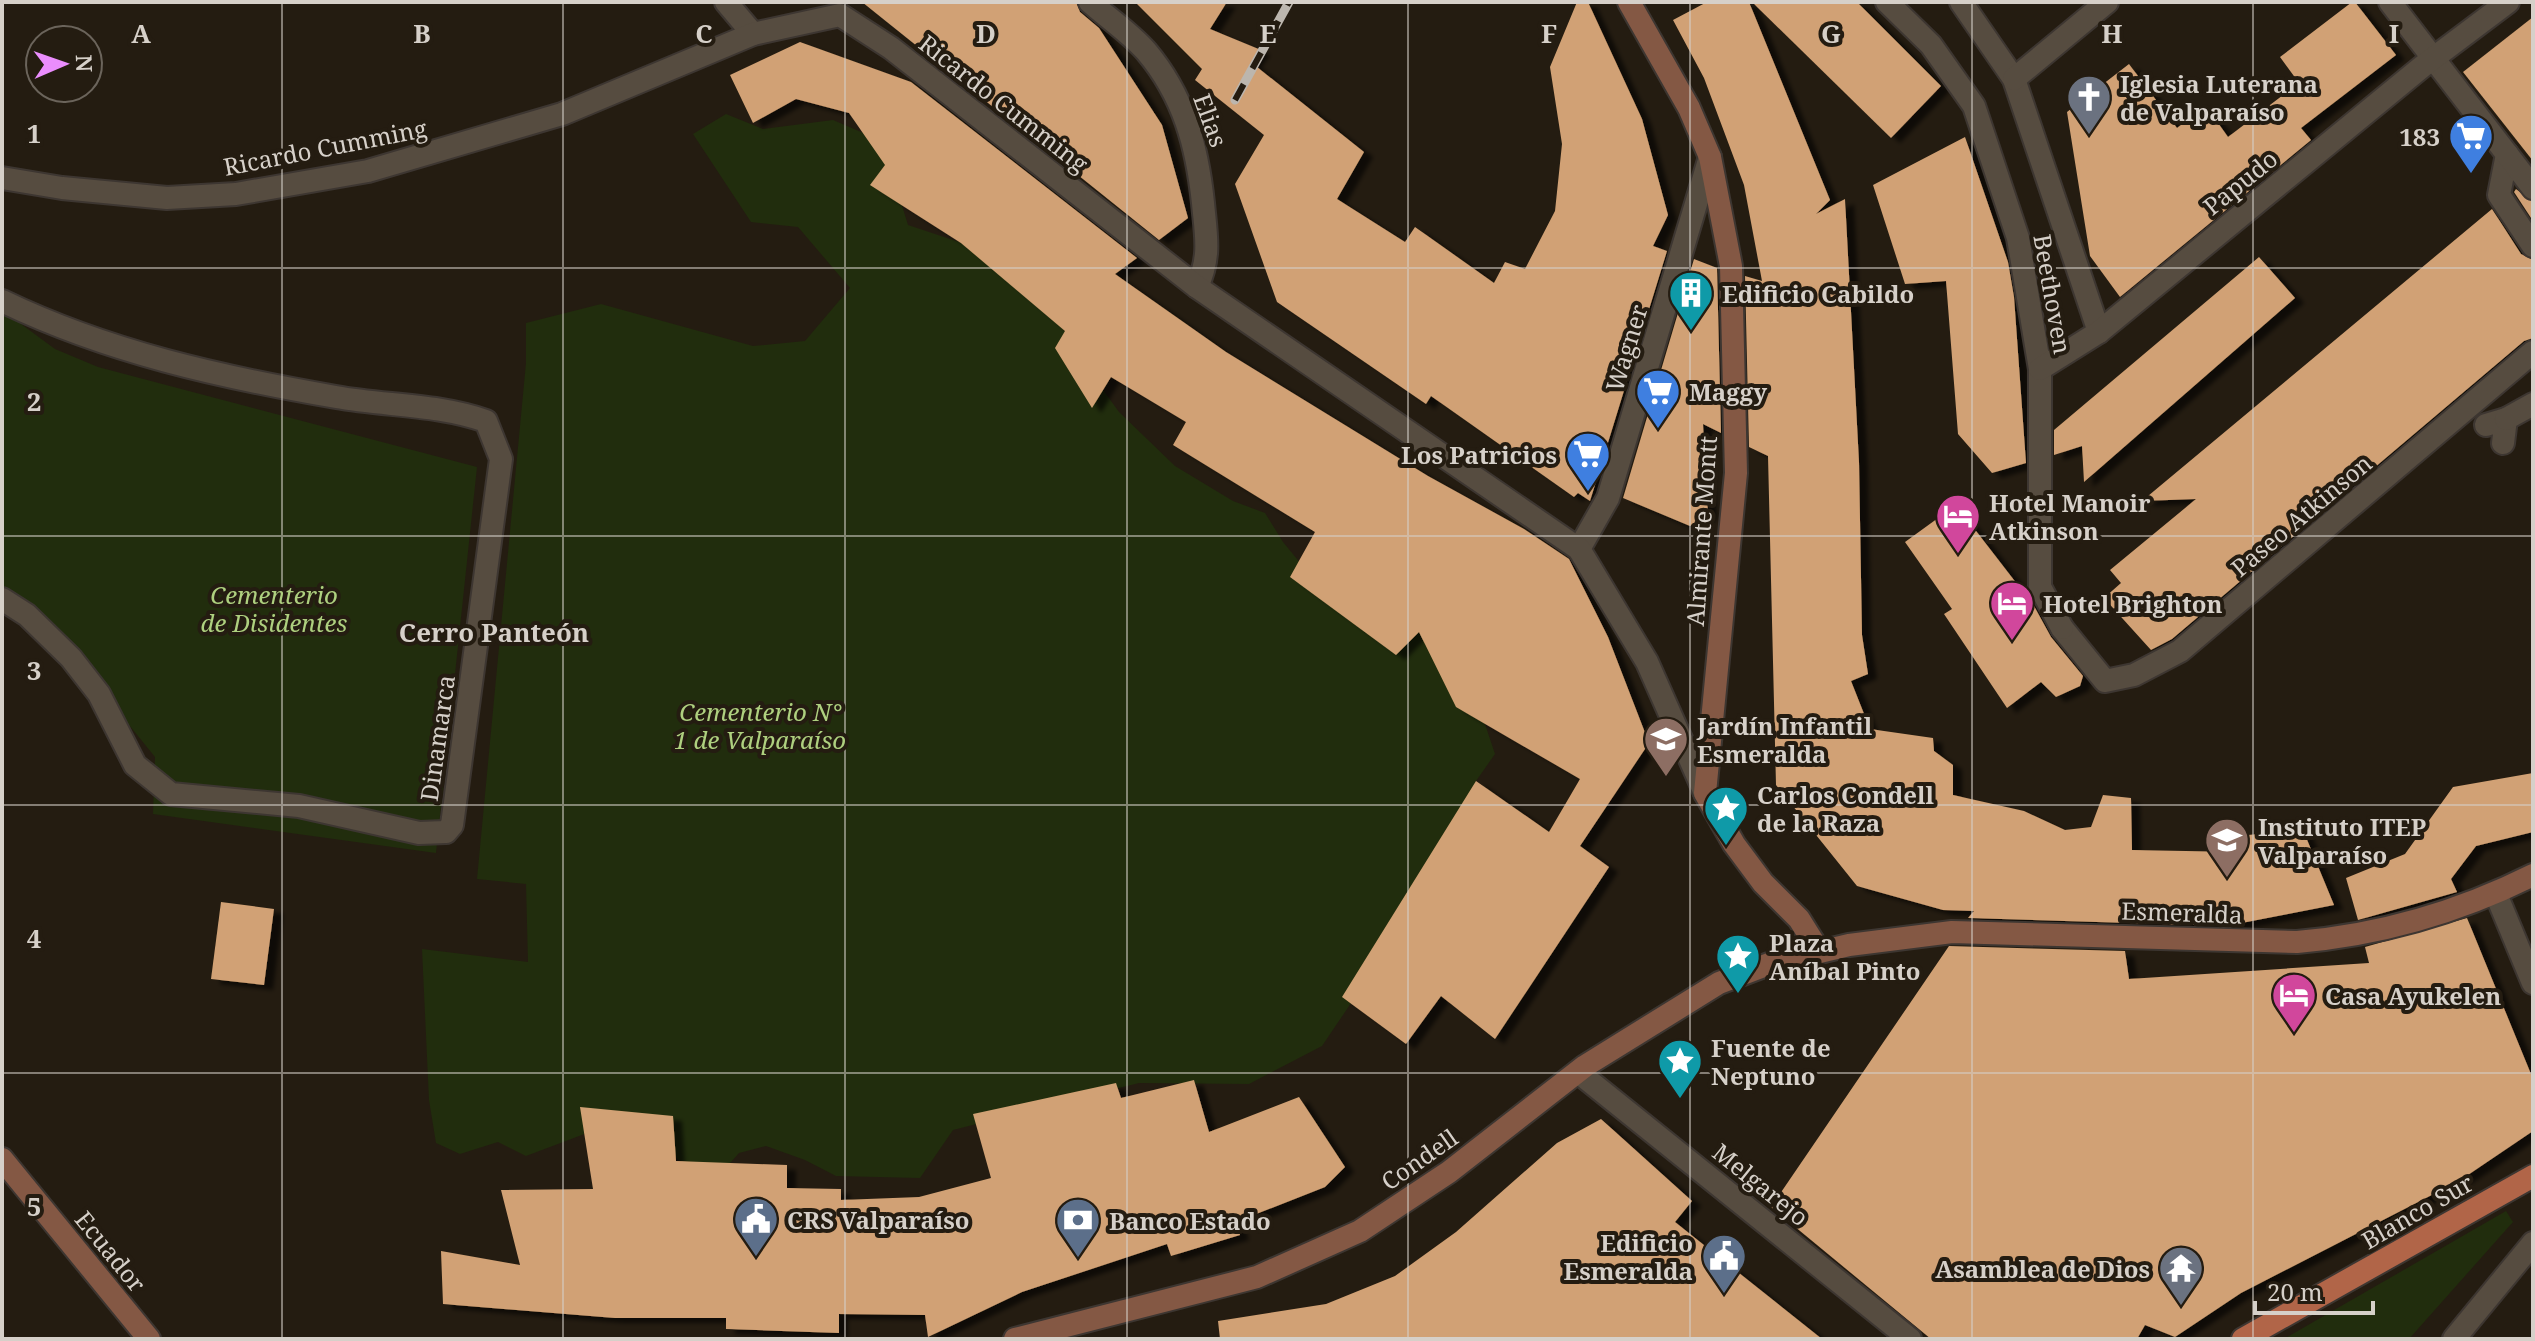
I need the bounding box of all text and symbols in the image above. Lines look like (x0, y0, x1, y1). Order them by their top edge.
text: A (131, 15, 151, 51)
text: B (413, 15, 431, 51)
text: C (695, 15, 713, 51)
text: D (976, 15, 996, 51)
text: E (1260, 15, 1277, 51)
text: F (1541, 15, 1557, 51)
text: G (1821, 15, 1841, 51)
text: H (2101, 15, 2123, 51)
text: I (2389, 15, 2399, 51)
north arrow (24, 24, 104, 104)
street label: Ricardo Cumming (913, 26, 1096, 180)
text: N (70, 54, 100, 72)
place label: Iglesia Luterana de Valparaíso (2120, 67, 2318, 128)
church icon: Iglesia Luterana de Valparaíso (2065, 73, 2113, 136)
street label: Elias (1186, 89, 1236, 151)
street label: Ricardo Cumming (221, 111, 429, 183)
supermarket icon: 183 (2447, 112, 2495, 175)
text: 1 (27, 115, 41, 151)
place label: 183 (2399, 120, 2440, 153)
street label: Papudo (2196, 142, 2284, 222)
street label: Beethoven (2026, 231, 2080, 357)
building icon: Edificio Cabildo (1667, 269, 1715, 332)
place label: Edificio Cabildo (1722, 277, 1914, 310)
street label: Wagner (1597, 300, 1655, 396)
supermarket icon: Maggy (1634, 367, 1682, 430)
place label: Maggy (1689, 375, 1767, 408)
text: 2 (27, 383, 41, 419)
supermarket icon: Los Patricios (1564, 430, 1612, 493)
street label: Almirante Montt (1678, 435, 1724, 627)
place label: Los Patricios (1401, 438, 1557, 471)
street label: Paseo Atkinson (2224, 446, 2378, 584)
place label: Hotel Manoir Atkinson (1989, 486, 2151, 547)
hotel icon: Hotel Manoir Atkinson (1934, 492, 1982, 555)
park label: Cementerio de Disidentes (201, 578, 348, 639)
hotel icon: Hotel Brighton (1988, 579, 2036, 642)
place label: Hotel Brighton (2043, 587, 2223, 620)
district label: Cerro Panteón (399, 614, 589, 650)
text: 3 (27, 652, 41, 688)
street label: Dinamarca (412, 673, 462, 803)
park label: Cementerio N° 1 de Valparaíso (674, 695, 846, 756)
place label: Jardín Infantil Esmeralda (1696, 709, 1873, 770)
school or university icon: Jardín Infantil Esmeralda (1642, 715, 1690, 778)
place label: Carlos Condell de la Raza (1757, 778, 1935, 839)
place icon: Carlos Condell de la Raza (1702, 784, 1750, 847)
place label: Instituto ITEP Valparaíso (2258, 810, 2426, 871)
school or university icon: Instituto ITEP Valparaíso (2203, 816, 2251, 879)
street label: Esmeralda (2121, 893, 2243, 931)
text: 4 (27, 920, 42, 956)
place label: Plaza Aníbal Pinto (1769, 926, 1920, 987)
place icon: Plaza Aníbal Pinto (1714, 932, 1762, 995)
hotel icon: Casa Ayukelen (2270, 971, 2318, 1034)
place label: Casa Ayukelen (2325, 979, 2501, 1012)
place label: Fuente de Neptuno (1711, 1031, 1831, 1092)
place icon: Fuente de Neptuno (1656, 1037, 1704, 1100)
street label: Condell (1374, 1120, 1464, 1197)
street label: Melgarejo (1706, 1135, 1816, 1233)
street label: Blanco Sur (2355, 1166, 2479, 1256)
text: 5 (27, 1188, 41, 1224)
public building icon: CRS Valparaíso (732, 1195, 780, 1258)
bank icon: Banco Estado (1054, 1196, 1102, 1259)
place label: CRS Valparaíso (787, 1203, 970, 1236)
street label: Ecuador (68, 1204, 154, 1298)
place label: Banco Estado (1109, 1204, 1271, 1237)
place label: Edificio Esmeralda (1563, 1226, 1693, 1287)
public building icon: Edificio Esmeralda (1700, 1232, 1748, 1295)
temple icon: Asamblea de Dios (2157, 1244, 2205, 1307)
place label: Asamblea de Dios (1935, 1252, 2150, 1285)
scale bar (2255, 1265, 2373, 1315)
text: 20 m (2267, 1275, 2323, 1308)

